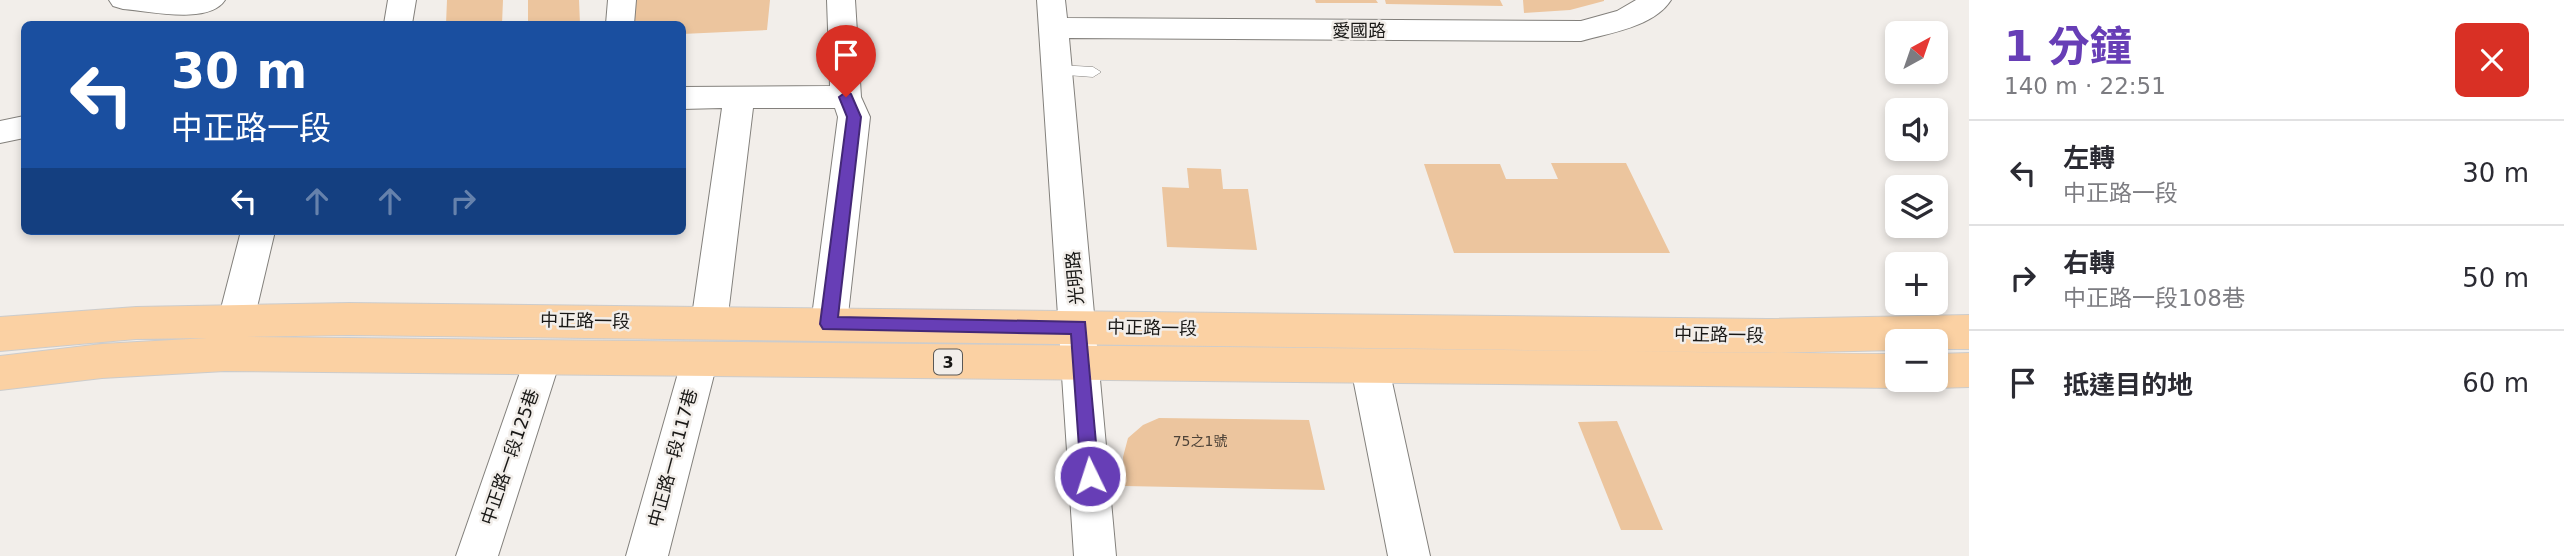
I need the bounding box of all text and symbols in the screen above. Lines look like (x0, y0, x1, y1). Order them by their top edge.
street label: 愛國路 (1332, 20, 1386, 41)
north arrow (1885, 21, 1948, 84)
map controls (1885, 21, 1948, 392)
text: 1 分鐘 (2004, 22, 2132, 71)
button: close (2455, 23, 2529, 97)
pin (816, 25, 876, 97)
icon: arrive (827, 36, 865, 74)
text: 30 m (171, 43, 307, 100)
icon: left (56, 49, 147, 140)
text: 140 m · 22:51 (2004, 73, 2166, 99)
button: sound (1885, 98, 1948, 161)
text: 中正路一段 (171, 109, 331, 147)
text: 左轉 (2063, 143, 2115, 173)
icon: left (2004, 154, 2042, 192)
text: 30 m (2462, 158, 2529, 188)
button: layers (1885, 175, 1948, 238)
text: 中正路一段 (2063, 180, 2178, 206)
icon: left (225, 182, 263, 220)
icon: ahead (298, 182, 336, 220)
icon: ahead (371, 182, 409, 220)
icon: right (444, 182, 482, 220)
text: 右轉 (2063, 248, 2115, 278)
street label: 光明路 (1062, 250, 1087, 306)
button: + (1885, 252, 1948, 315)
icon: right (2004, 259, 2042, 297)
text: 50 m (2462, 263, 2529, 293)
text: 中正路一段108巷 (2063, 285, 2245, 311)
street label: 中正路一段 (540, 309, 630, 332)
street label: 中正路一段 (1107, 316, 1197, 339)
street label: 中正路一段 (1674, 323, 1764, 346)
button: − (1885, 329, 1948, 392)
road number: 3 (934, 350, 962, 374)
icon: arrive (2004, 364, 2042, 402)
text: 60 m (2462, 368, 2529, 398)
text: 抵達目的地 (2063, 370, 2193, 400)
street label: 中正路一段125巷 (476, 386, 543, 528)
street label: 中正路一段117巷 (644, 386, 701, 529)
house number: 75之1號 (1173, 433, 1227, 449)
position arrow (1053, 439, 1127, 513)

